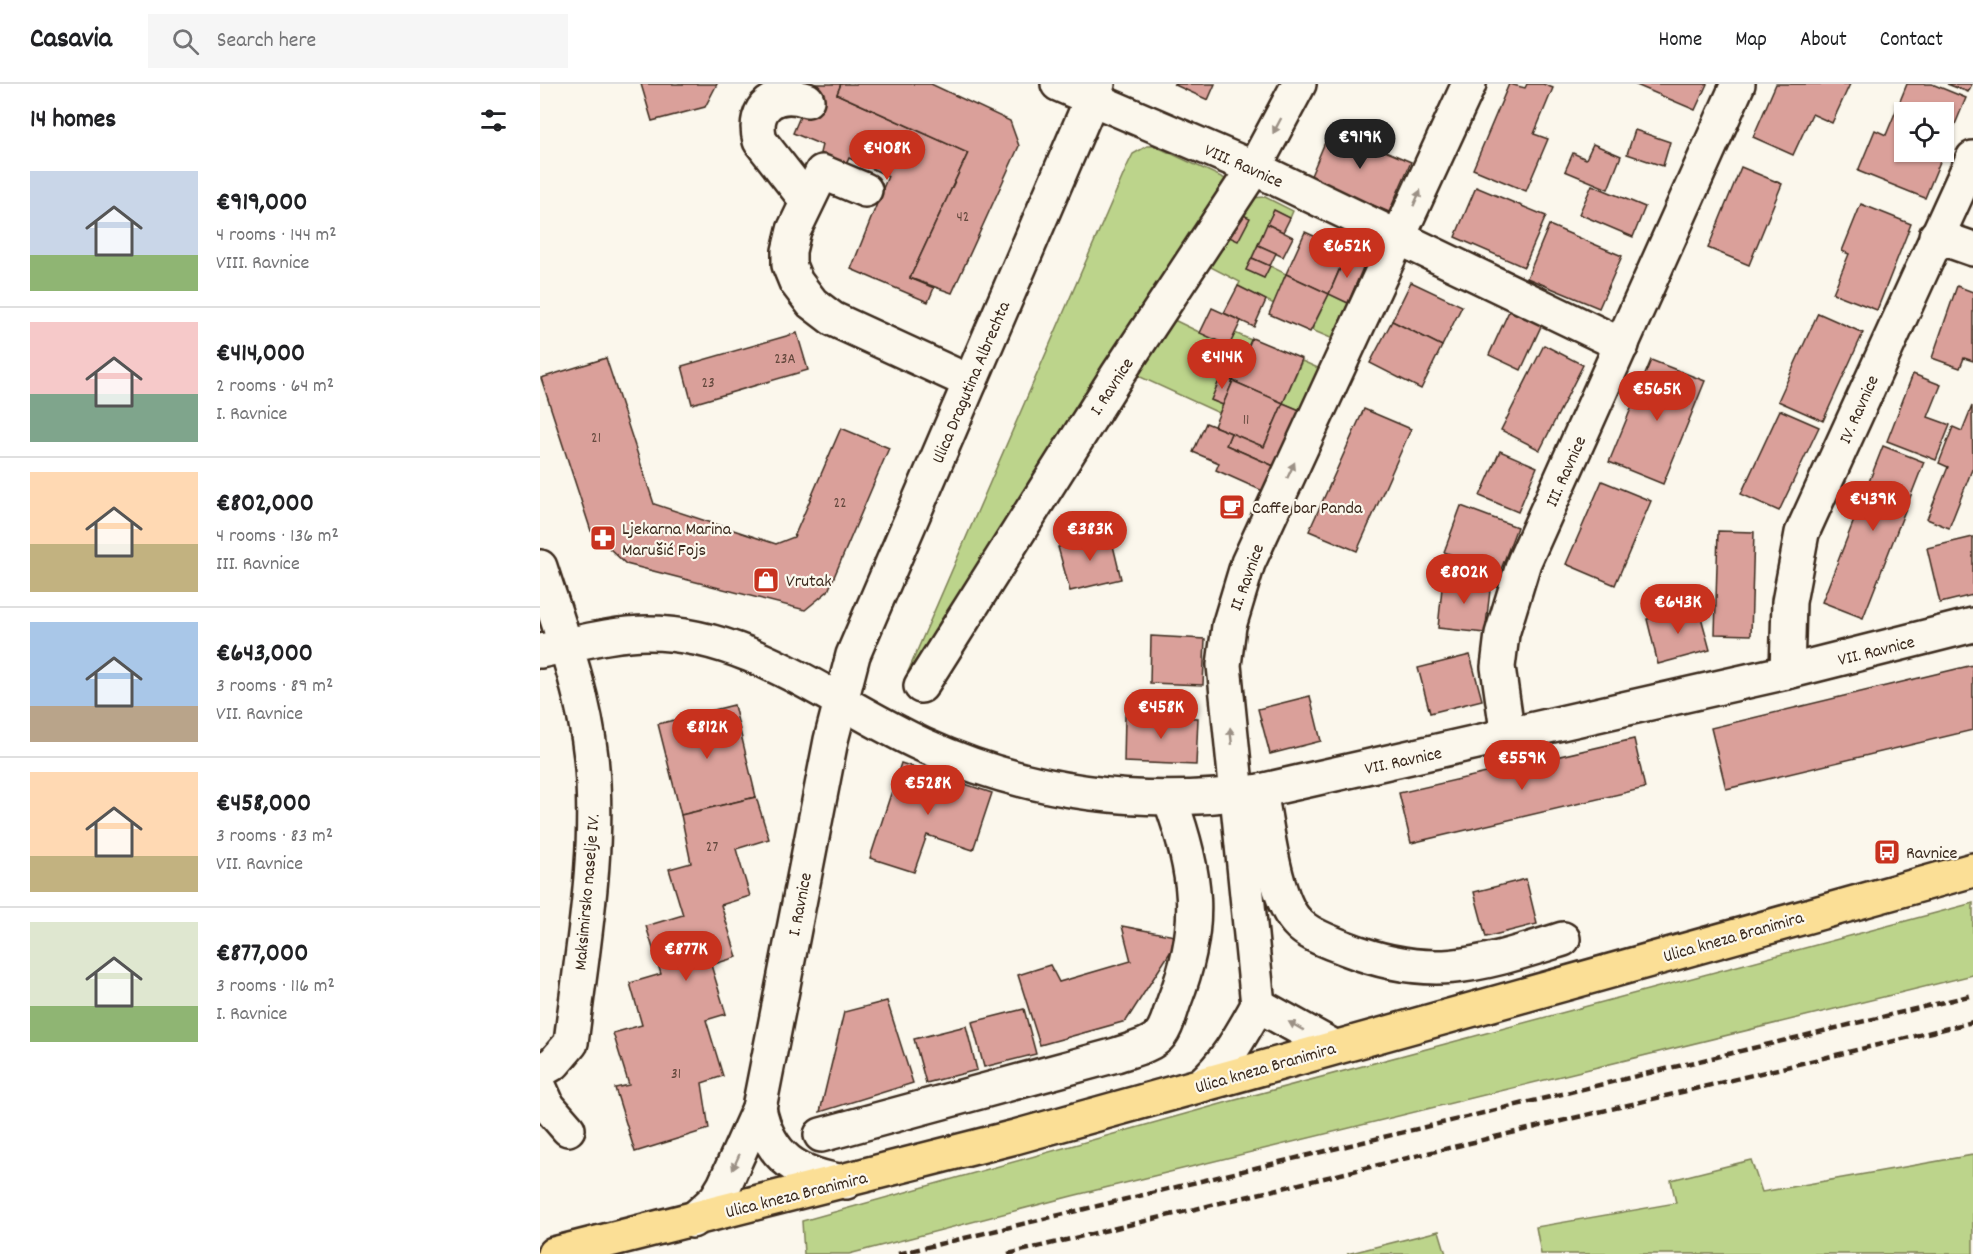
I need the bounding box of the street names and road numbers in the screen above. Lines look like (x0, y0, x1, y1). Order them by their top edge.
street label: VIII. Ravnice (1200, 139, 1286, 196)
street label: Ulica Dragutina Albrechta (927, 298, 1018, 468)
street label: I. Ravnice (1085, 354, 1141, 421)
street label: IV. Ravnice (1834, 372, 1887, 448)
street label: III. Ravnice (1541, 432, 1594, 512)
street label: II. Ravnice (1225, 541, 1272, 615)
street label: VII. Ravnice (1836, 631, 1918, 674)
street label: VII. Ravnice (1363, 742, 1445, 783)
street label: Maksimirsko naselje IV. (569, 813, 608, 972)
street label: I. Ravnice (783, 871, 820, 938)
street label: Ulica kneza Branimira (1660, 906, 1807, 970)
street label: Ulica kneza Branimira (1192, 1037, 1339, 1101)
street label: Ulica kneza Branimira (723, 1167, 871, 1226)

